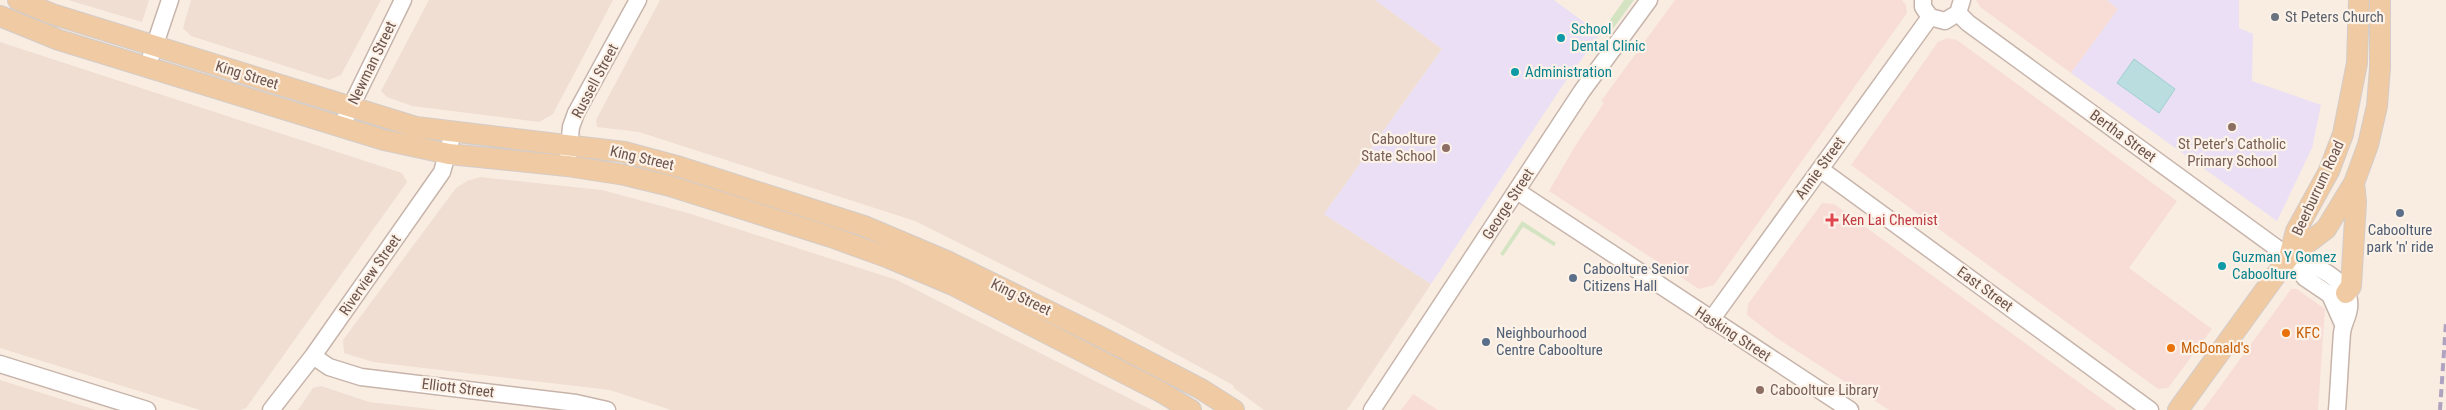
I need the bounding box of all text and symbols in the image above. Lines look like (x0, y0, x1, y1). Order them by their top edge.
place label: St Peters Church (2285, 8, 2384, 26)
marker: St Peters Church (2269, 11, 2281, 23)
street label: Newman Street (344, 18, 400, 108)
place label: School Dental Clinic (1571, 20, 1645, 55)
marker: School Dental Clinic (1555, 32, 1567, 44)
street label: Russell Street (568, 41, 622, 121)
street label: King Street (213, 57, 281, 93)
place label: Administration (1525, 63, 1612, 81)
marker: Administration (1509, 66, 1521, 78)
street label: Bertha Street (2086, 106, 2160, 166)
marker: St Peter's Catholic Primary School (2226, 121, 2238, 133)
place label: Caboolture State School (1361, 130, 1436, 165)
street label: Annie Street (1791, 133, 1849, 203)
place label: St Peter's Catholic Primary School (2178, 135, 2286, 170)
street label: Beerburrum Road (2288, 138, 2348, 238)
street label: King Street (608, 142, 676, 174)
marker: Caboolture State School (1440, 142, 1452, 154)
street label: George Street (1478, 165, 1538, 243)
marker: Caboolture park 'n' ride (2394, 207, 2406, 219)
place label: Ken Lai Chemist (1842, 211, 1938, 229)
marker: Ken Lai Chemist (1826, 214, 1838, 226)
place label: Caboolture park 'n' ride (2367, 221, 2433, 256)
street label: Riverview Street (335, 231, 405, 319)
place label: Guzman Y Gomez Caboolture (2232, 248, 2337, 283)
place label: Caboolture Senior Citizens Hall (1583, 260, 1689, 295)
marker: Guzman Y Gomez Caboolture (2216, 260, 2228, 272)
street label: East Street (1954, 263, 2016, 315)
marker: Caboolture Senior Citizens Hall (1567, 272, 1579, 284)
street label: King Street (988, 275, 1054, 319)
street label: Hasking Street (1692, 303, 1774, 365)
place label: Neighbourhood Centre Caboolture (1496, 324, 1603, 359)
place label: KFC (2296, 324, 2320, 342)
marker: KFC (2280, 327, 2292, 339)
marker: Neighbourhood Centre Caboolture (1480, 336, 1492, 348)
place label: McDonald's (2181, 339, 2250, 357)
marker: McDonald's (2165, 342, 2177, 354)
street label: Elliott Street (421, 375, 495, 401)
place label: Caboolture Library (1770, 381, 1879, 399)
marker: Caboolture Library (1754, 384, 1766, 396)

